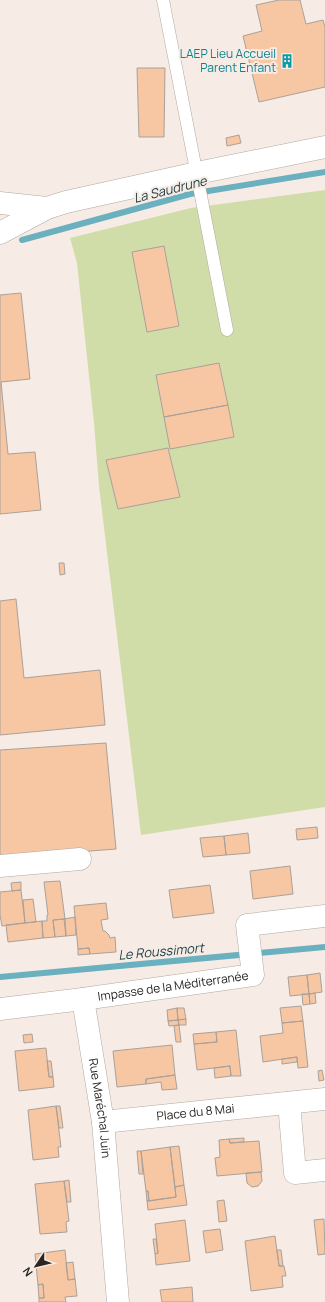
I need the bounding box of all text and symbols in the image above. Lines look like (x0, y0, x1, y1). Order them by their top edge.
place label: LAEP Lieu Accueil Parent Enfant (180, 45, 276, 76)
building icon: LAEP Lieu Accueil Parent Enfant (279, 53, 295, 69)
water label: La Saudrune (132, 171, 210, 207)
water label: Le Roussimort (118, 938, 206, 964)
street label: Impasse de la Méditerranée (97, 967, 250, 1005)
street label: Rue Maréchal Juin (85, 1057, 115, 1159)
street label: Place du 8 Mai (156, 1099, 235, 1124)
north arrow (16, 1246, 56, 1286)
text: N (19, 1264, 36, 1280)

